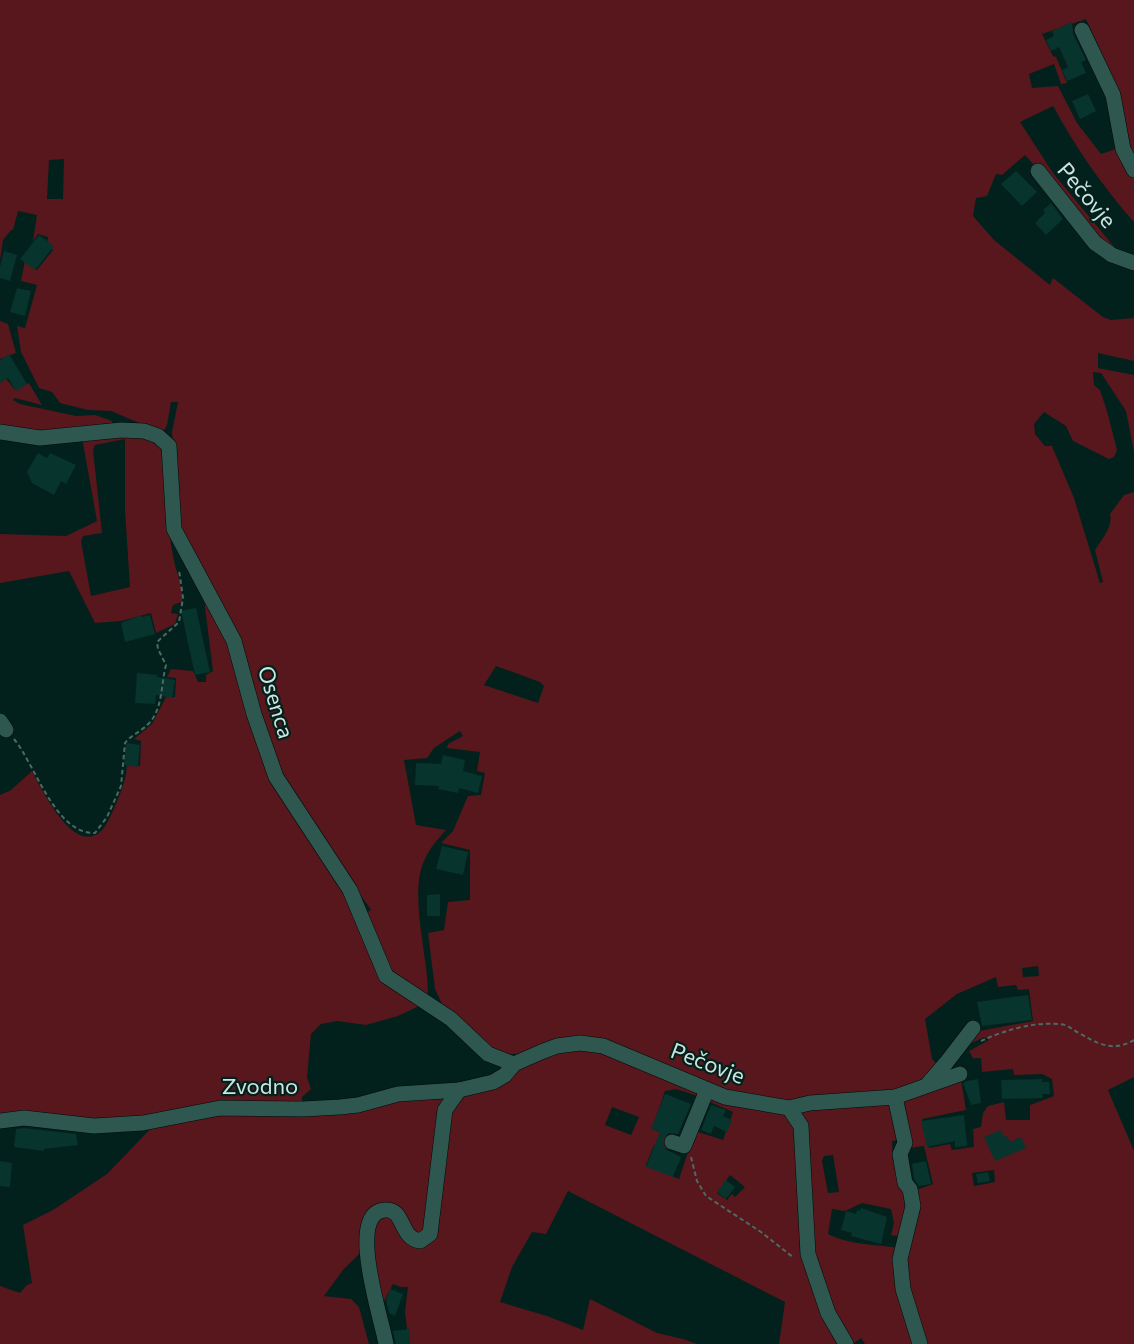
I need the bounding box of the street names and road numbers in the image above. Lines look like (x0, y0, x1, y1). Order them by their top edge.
street label: Pečovje (1052, 156, 1123, 233)
street label: Osenca (253, 662, 300, 741)
street label: Pečovje (667, 1036, 749, 1089)
street label: Zvodno (222, 1072, 298, 1099)

